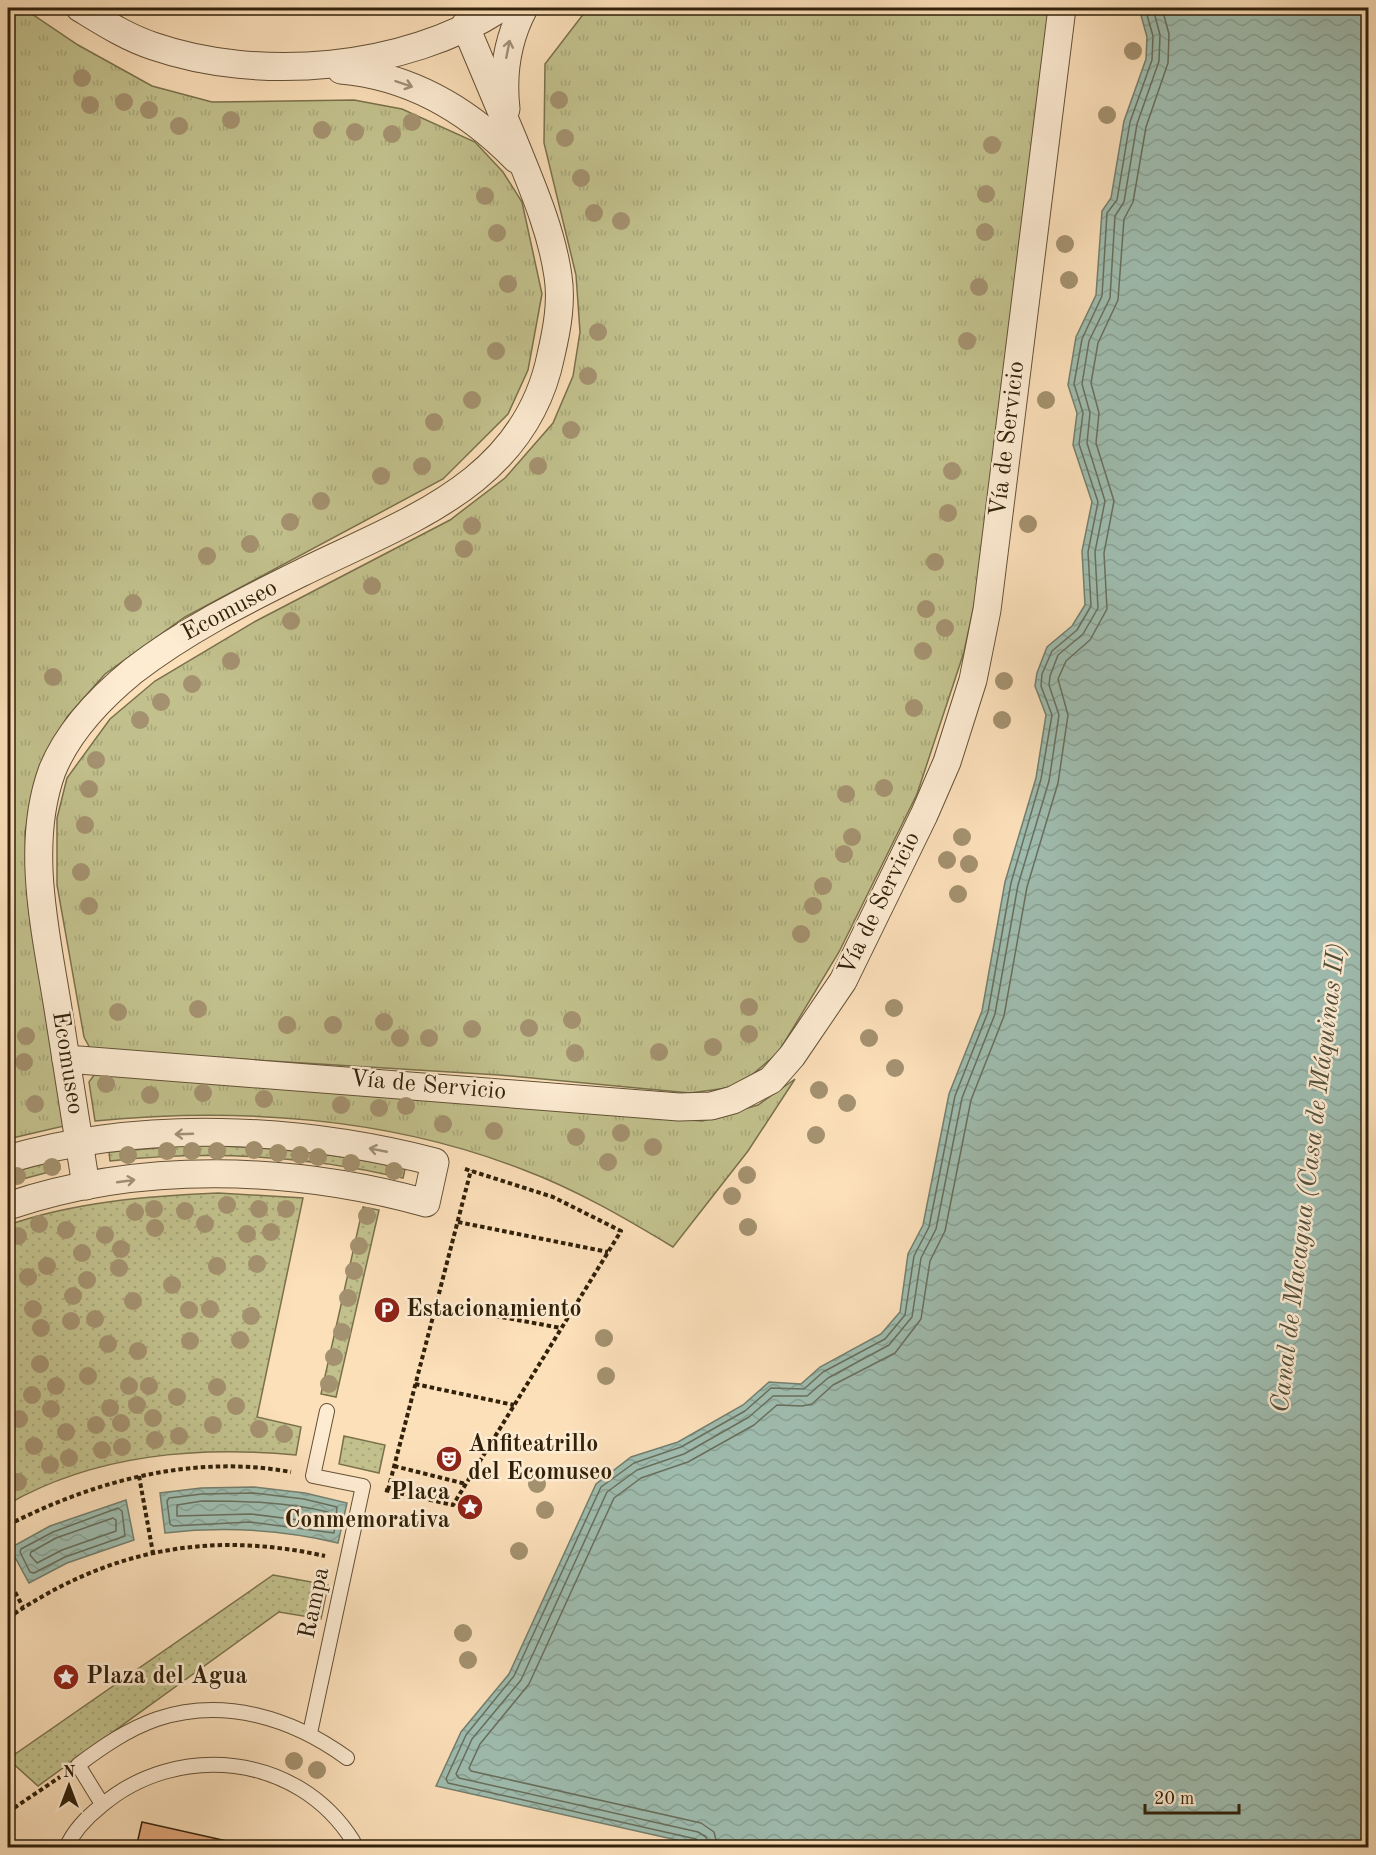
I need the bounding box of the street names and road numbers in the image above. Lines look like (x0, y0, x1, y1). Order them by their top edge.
street label: Vía de Servicio (987, 360, 1029, 518)
street label: Ecomuseo (178, 576, 282, 646)
street label: Vía de Servicio (835, 828, 925, 980)
street label: Ecomuseo (47, 1010, 87, 1116)
street label: Vía de Servicio (349, 1067, 507, 1105)
street label: Rampa (296, 1565, 334, 1641)

